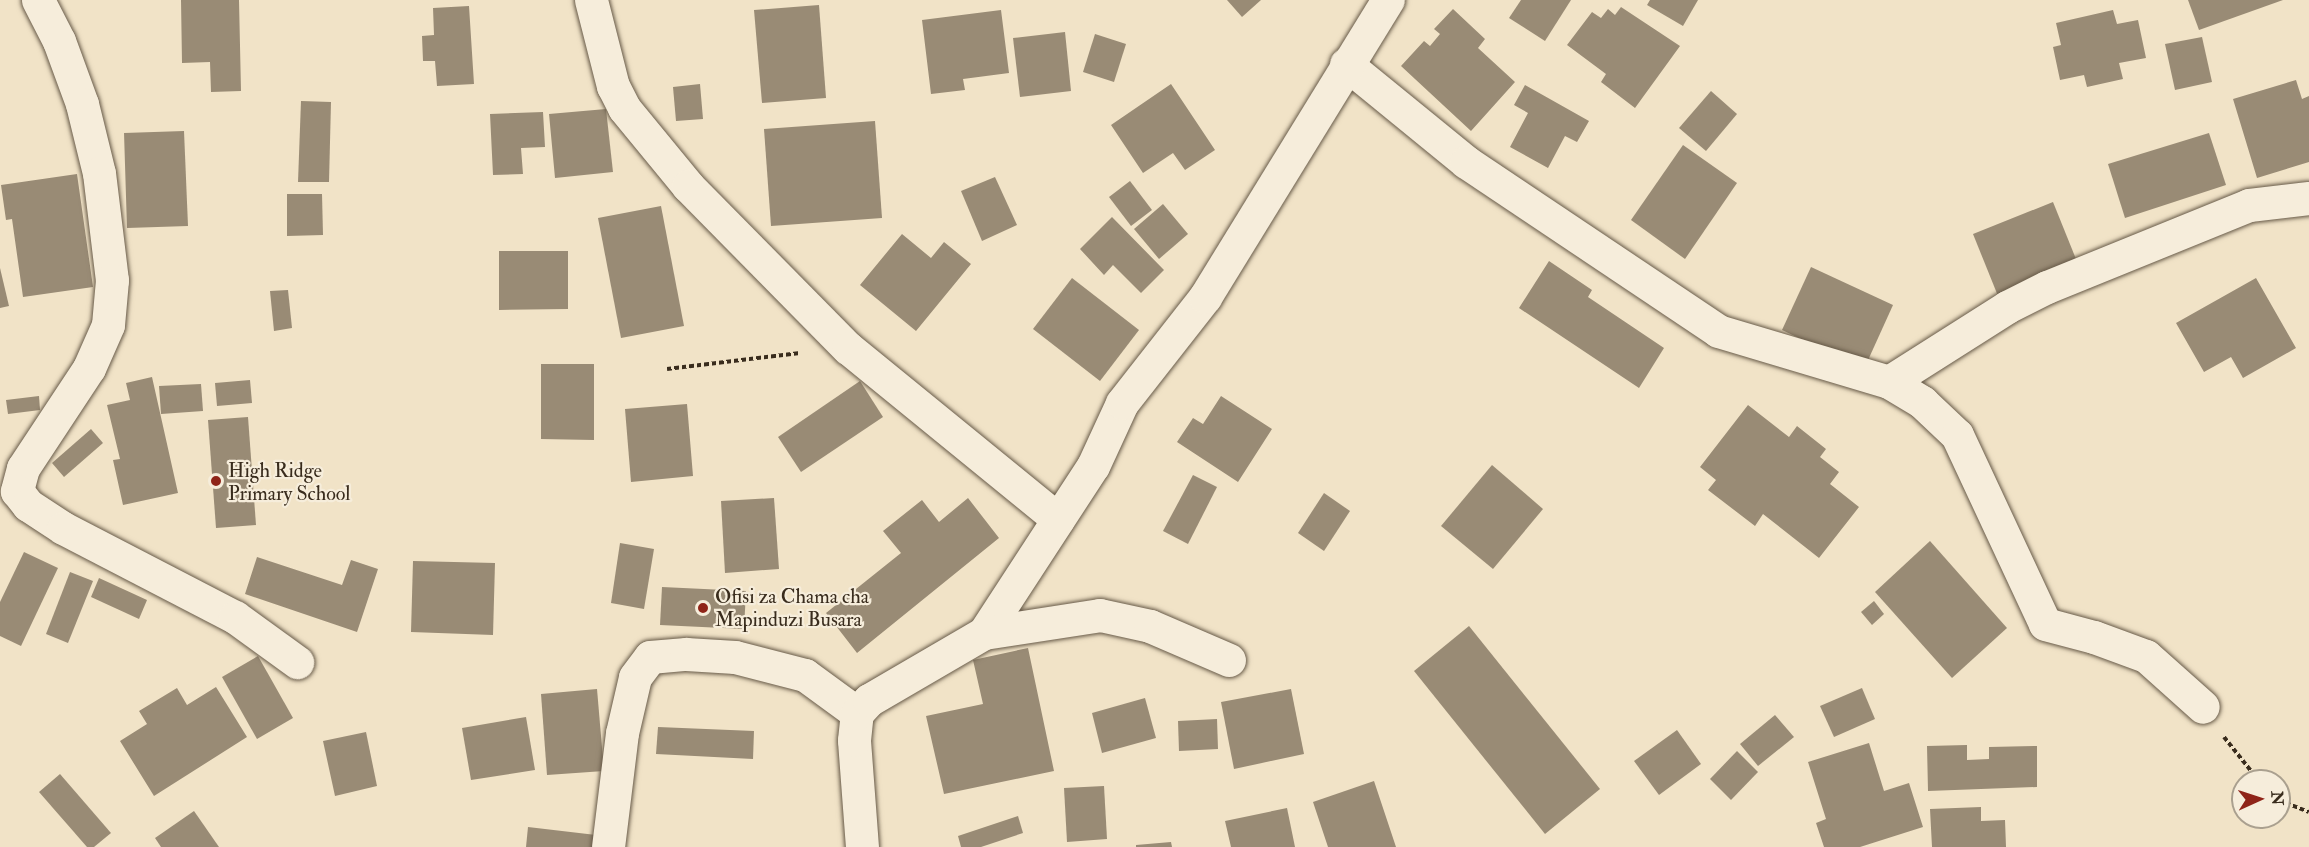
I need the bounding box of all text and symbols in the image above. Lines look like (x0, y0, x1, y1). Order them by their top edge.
place label: High Ridge Primary School (228, 458, 350, 505)
marker: High Ridge Primary School (209, 474, 223, 488)
place label: Ofisi za Chama cha Mapinduzi Busara (715, 584, 869, 631)
marker: Ofisi za Chama cha Mapinduzi Busara (696, 601, 710, 615)
north arrow (2231, 769, 2291, 829)
text: N (2267, 790, 2287, 806)

